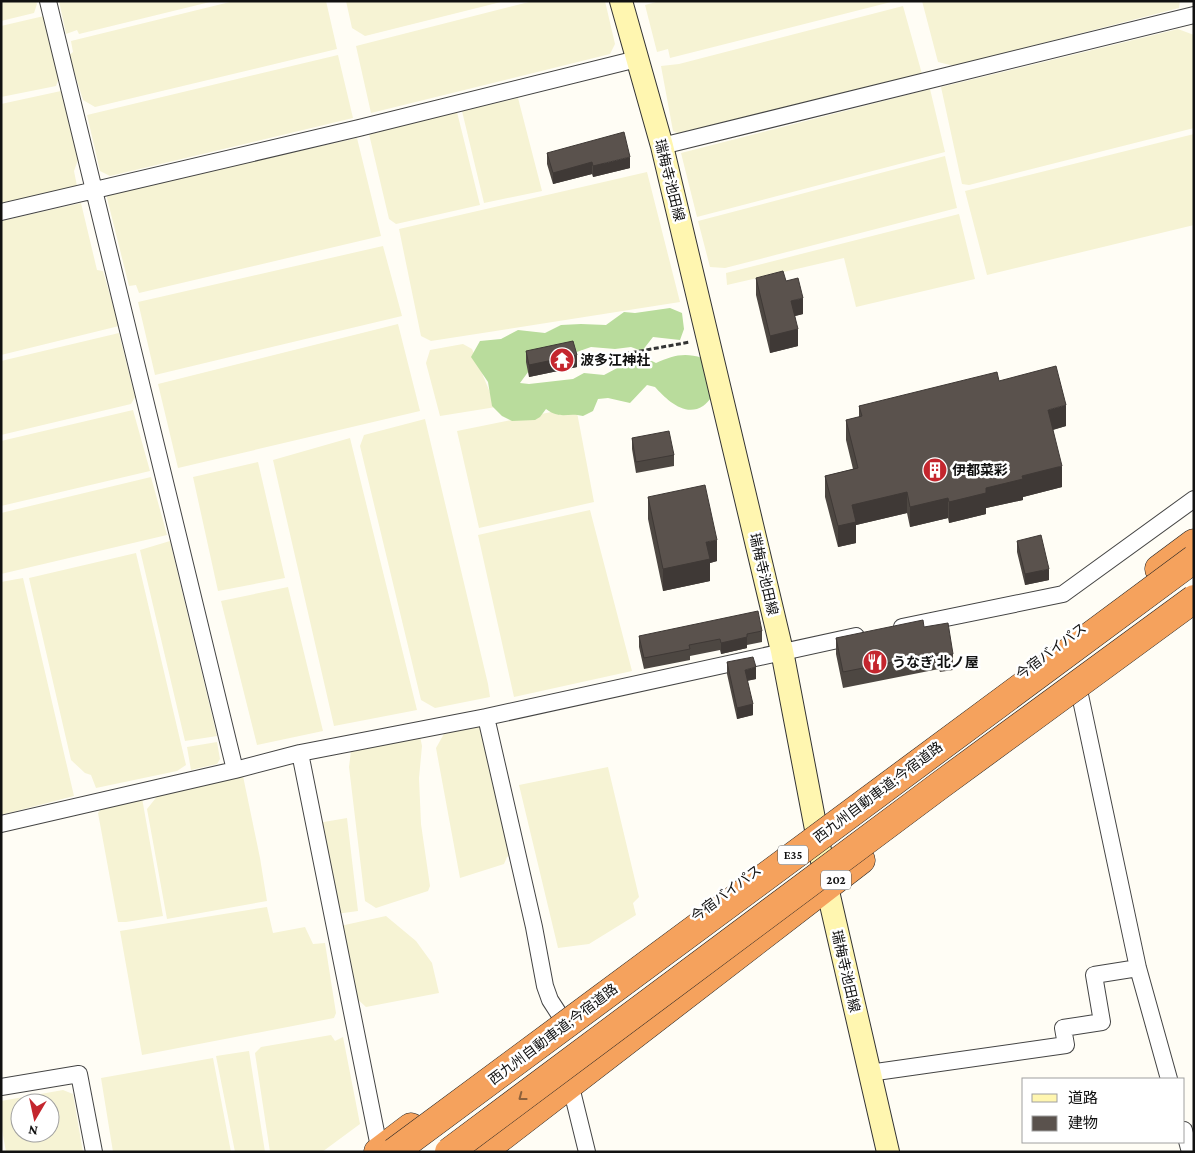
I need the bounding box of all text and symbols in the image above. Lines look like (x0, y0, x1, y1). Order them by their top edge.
street label: 瑞梅寺池田線 (652, 137, 688, 223)
temple icon: 波多江神社 (549, 347, 575, 373)
place label: 波多江神社 (580, 352, 650, 368)
building icon: 伊都菜彩 (922, 457, 948, 483)
place label: 伊都菜彩 (952, 462, 1008, 478)
street label: 瑞梅寺池田線 (747, 531, 781, 617)
street label: 今宿バイパス (1013, 619, 1089, 683)
restaurant icon: うなぎ 北ノ屋 (862, 649, 888, 675)
place label: うなぎ 北ノ屋 (892, 654, 979, 670)
street label: 西九州自動車道;今宿道路 (810, 738, 946, 846)
road number: E35 (778, 846, 808, 864)
street label: 今宿バイパス (688, 861, 764, 925)
road number: 202 (821, 870, 851, 890)
street label: 瑞梅寺池田線 (829, 928, 863, 1014)
street label: 西九州自動車道;今宿道路 (485, 980, 621, 1088)
legend (1022, 1078, 1185, 1143)
text: 道路 (1068, 1090, 1098, 1106)
one-way arrow (519, 1092, 528, 1100)
north arrow (10, 1093, 60, 1143)
text: 建物 (1068, 1115, 1098, 1131)
text: N (27, 1122, 39, 1139)

